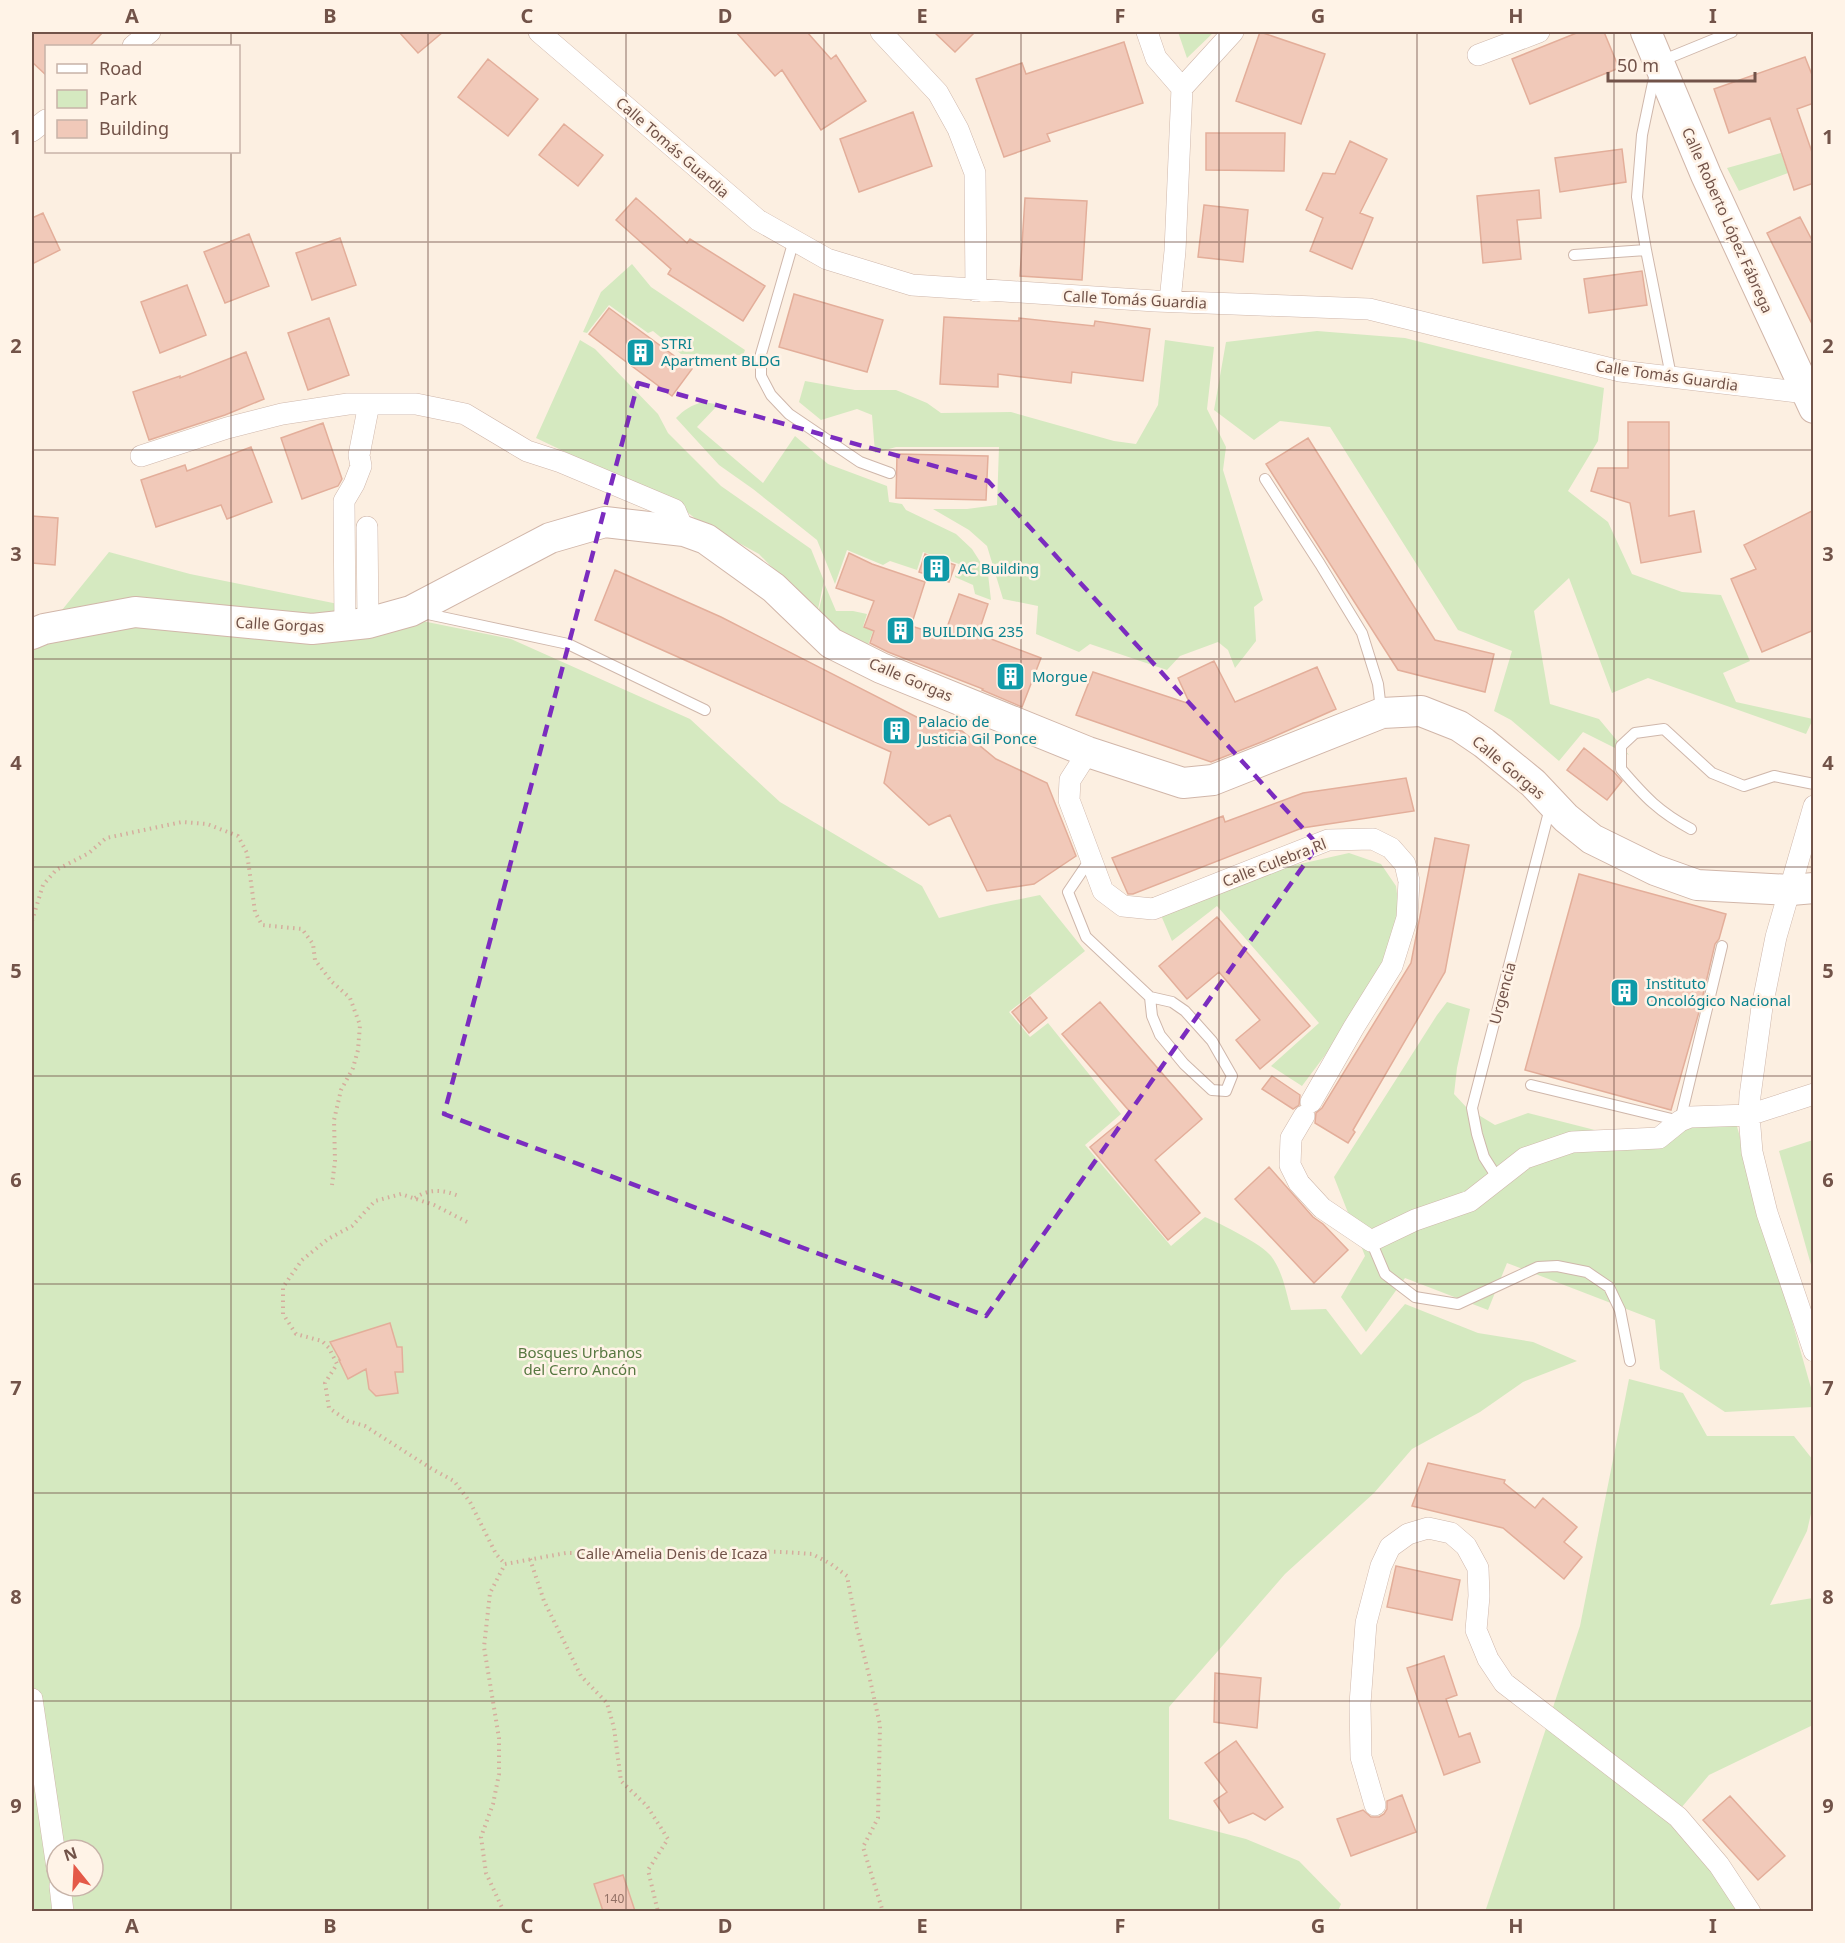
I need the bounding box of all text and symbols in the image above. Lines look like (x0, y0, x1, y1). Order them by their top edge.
text: A (125, 2, 139, 29)
text: B (323, 2, 337, 29)
text: C (521, 2, 534, 29)
text: D (718, 2, 732, 29)
text: E (916, 2, 928, 29)
text: F (1115, 2, 1125, 29)
text: G (1311, 2, 1325, 29)
text: H (1508, 2, 1524, 29)
text: I (1709, 2, 1717, 29)
legend (45, 45, 240, 153)
scale bar (1608, 45, 1755, 83)
text: 50 m (1617, 53, 1659, 77)
text: Road (99, 56, 142, 80)
text: Park (99, 86, 137, 110)
street label: Calle Tomás Guardia (612, 92, 734, 202)
text: Building (99, 116, 169, 140)
text: 1 (10, 123, 22, 150)
text: 1 (1822, 123, 1834, 150)
street label: Calle Roberto López Fábrega (1678, 124, 1778, 316)
street label: Calle Tomás Guardia (1063, 285, 1207, 313)
text: 2 (10, 332, 22, 359)
text: 2 (1822, 332, 1834, 359)
place label: STRI Apartment BLDG (661, 333, 780, 370)
building icon: STRI Apartment BLDG (624, 336, 656, 368)
street label: Calle Tomás Guardia (1594, 355, 1740, 395)
text: 3 (10, 540, 22, 567)
text: 3 (1822, 540, 1834, 567)
building icon: AC Building (921, 552, 953, 584)
place label: AC Building (958, 558, 1039, 578)
street label: Calle Gorgas (235, 612, 325, 636)
building icon: BUILDING 235 (885, 615, 917, 647)
place label: BUILDING 235 (922, 621, 1024, 641)
street label: Calle Gorgas (866, 652, 956, 706)
building icon: Morgue (995, 660, 1027, 692)
place label: Morgue (1032, 666, 1088, 686)
place label: Palacio de Justicia Gil Ponce (916, 711, 1037, 748)
building icon: Palacio de Justicia Gil Ponce (881, 714, 913, 746)
street label: Calle Gorgas (1469, 731, 1549, 803)
text: 4 (10, 749, 22, 776)
text: 4 (1822, 749, 1834, 776)
street label: Calle Culebra Rl (1219, 833, 1329, 891)
text: 5 (10, 957, 22, 984)
text: 5 (1822, 957, 1834, 984)
street label: Urgencia (1484, 960, 1520, 1026)
place label: Instituto Oncológico Nacional (1646, 973, 1791, 1010)
building icon: Instituto Oncológico Nacional (1609, 976, 1641, 1008)
text: 6 (10, 1166, 22, 1193)
text: 6 (1822, 1166, 1834, 1193)
park label: Bosques Urbanos del Cerro Ancón (518, 1342, 642, 1379)
text: 7 (10, 1374, 22, 1401)
text: 7 (1822, 1374, 1834, 1401)
street label: Calle Amelia Denis de Icaza (576, 1543, 768, 1563)
text: 8 (10, 1583, 22, 1610)
text: 8 (1822, 1583, 1834, 1610)
text: 9 (10, 1792, 22, 1819)
text: 9 (1822, 1792, 1834, 1819)
north arrow (45, 1838, 105, 1898)
text: N (61, 1841, 80, 1866)
house number: 140 (604, 1890, 624, 1907)
text: A (125, 1912, 139, 1939)
text: B (323, 1912, 337, 1939)
text: C (521, 1912, 534, 1939)
text: D (718, 1912, 732, 1939)
text: E (916, 1912, 928, 1939)
text: F (1115, 1912, 1125, 1939)
text: G (1311, 1912, 1325, 1939)
text: H (1508, 1912, 1524, 1939)
text: I (1709, 1912, 1717, 1939)

